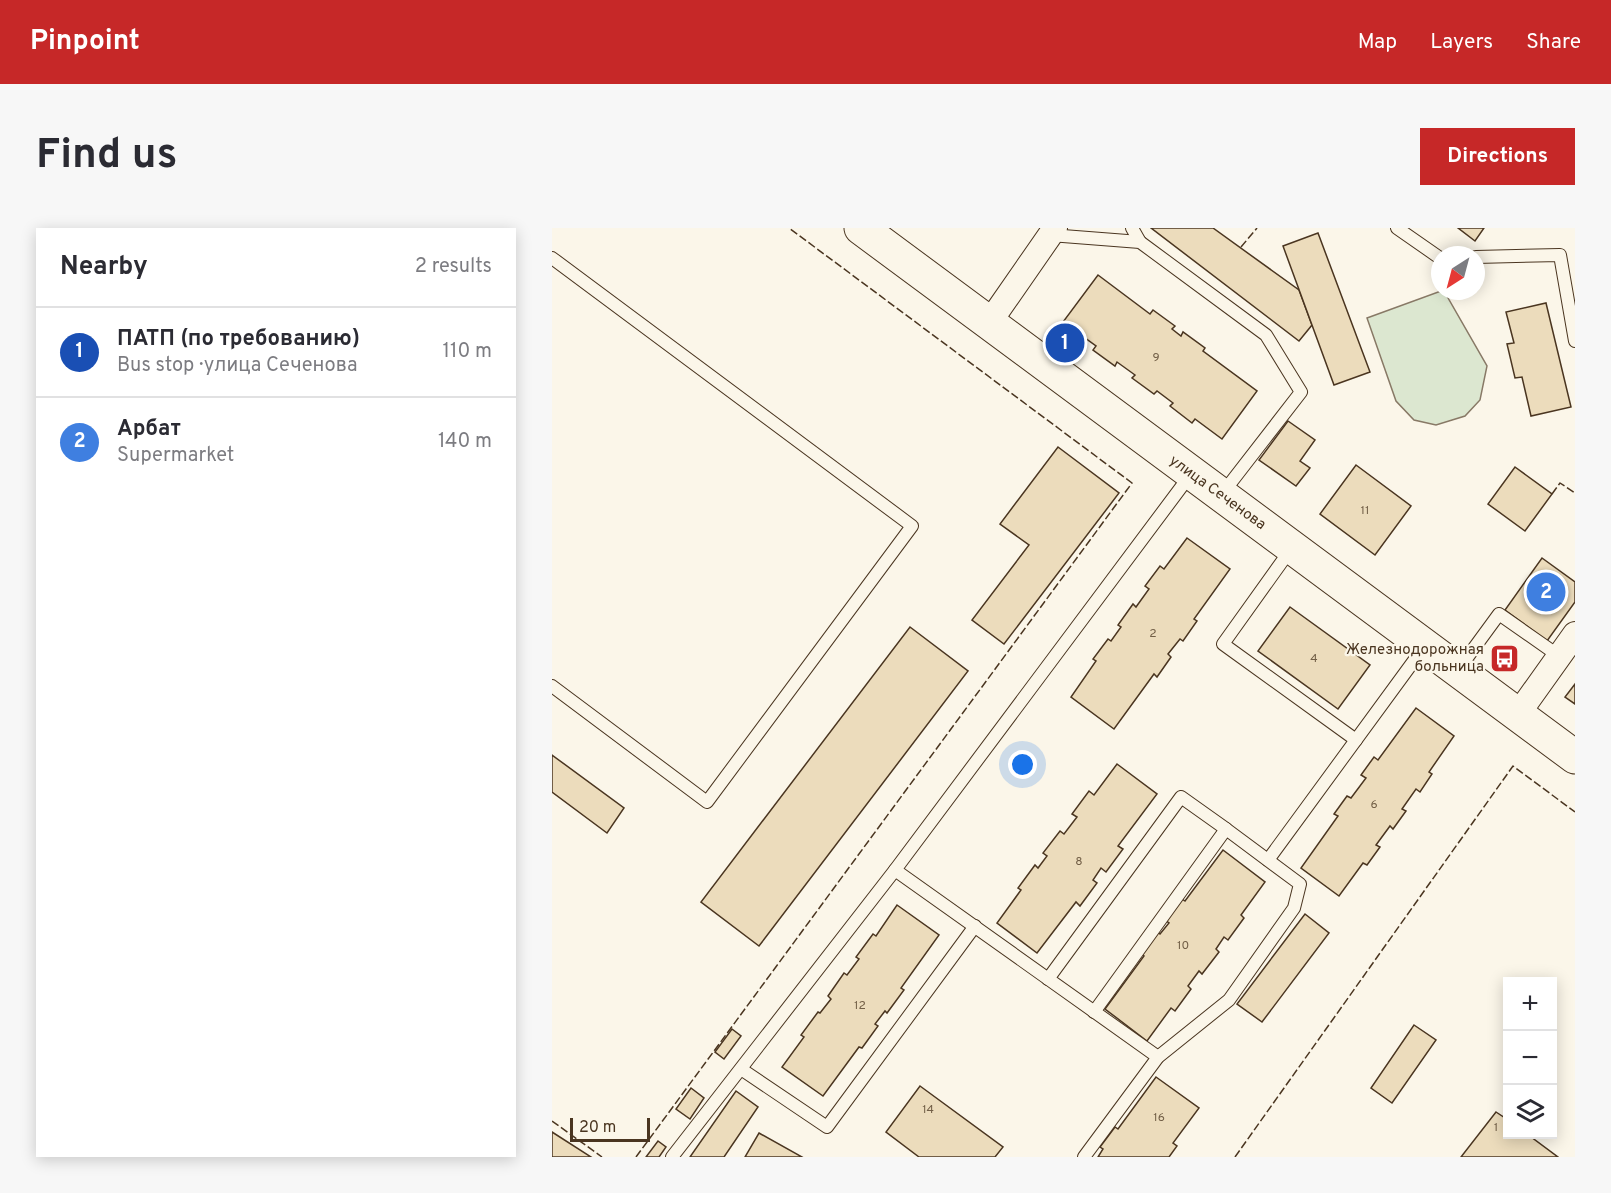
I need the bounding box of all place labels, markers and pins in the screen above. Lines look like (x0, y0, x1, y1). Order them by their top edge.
pin: 1 (1046, 320, 1084, 366)
pin: 2 (1526, 570, 1566, 614)
place label: Железнодорожная больница (1346, 641, 1484, 677)
bus stop icon: Железнодорожная больница (1489, 642, 1521, 674)

